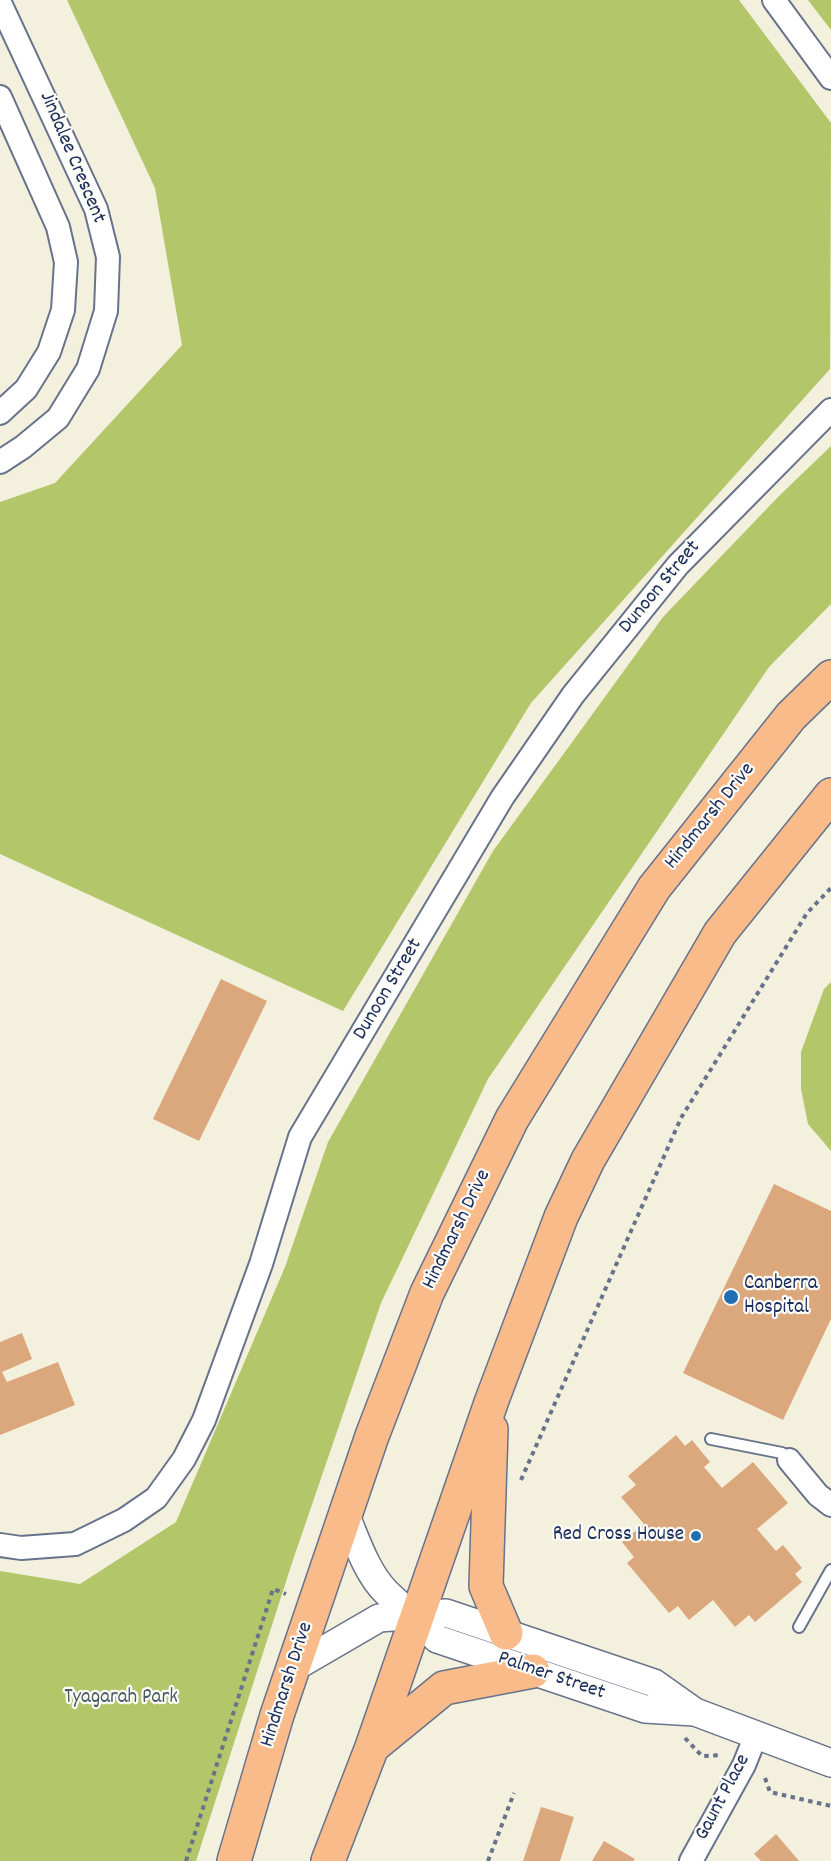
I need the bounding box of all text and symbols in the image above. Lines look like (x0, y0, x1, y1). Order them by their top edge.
street label: Jindalee Crescent (32, 88, 110, 228)
street label: Dunoon Street (615, 536, 707, 640)
street label: Hindmarsh Drive (660, 759, 762, 875)
street label: Dunoon Street (349, 935, 429, 1045)
street label: Hindmarsh Drive (418, 1166, 498, 1294)
place label: Canberra Hospital (744, 1272, 818, 1322)
marker: Canberra Hospital (722, 1288, 740, 1306)
place label: Red Cross House (553, 1523, 684, 1549)
marker: Red Cross House (689, 1529, 703, 1543)
street label: Hindmarsh Drive (256, 1619, 320, 1751)
street label: Palmer Street (494, 1647, 608, 1707)
park label: Tyagarah Park (64, 1686, 178, 1712)
street label: Gaunt Place (691, 1751, 757, 1845)

